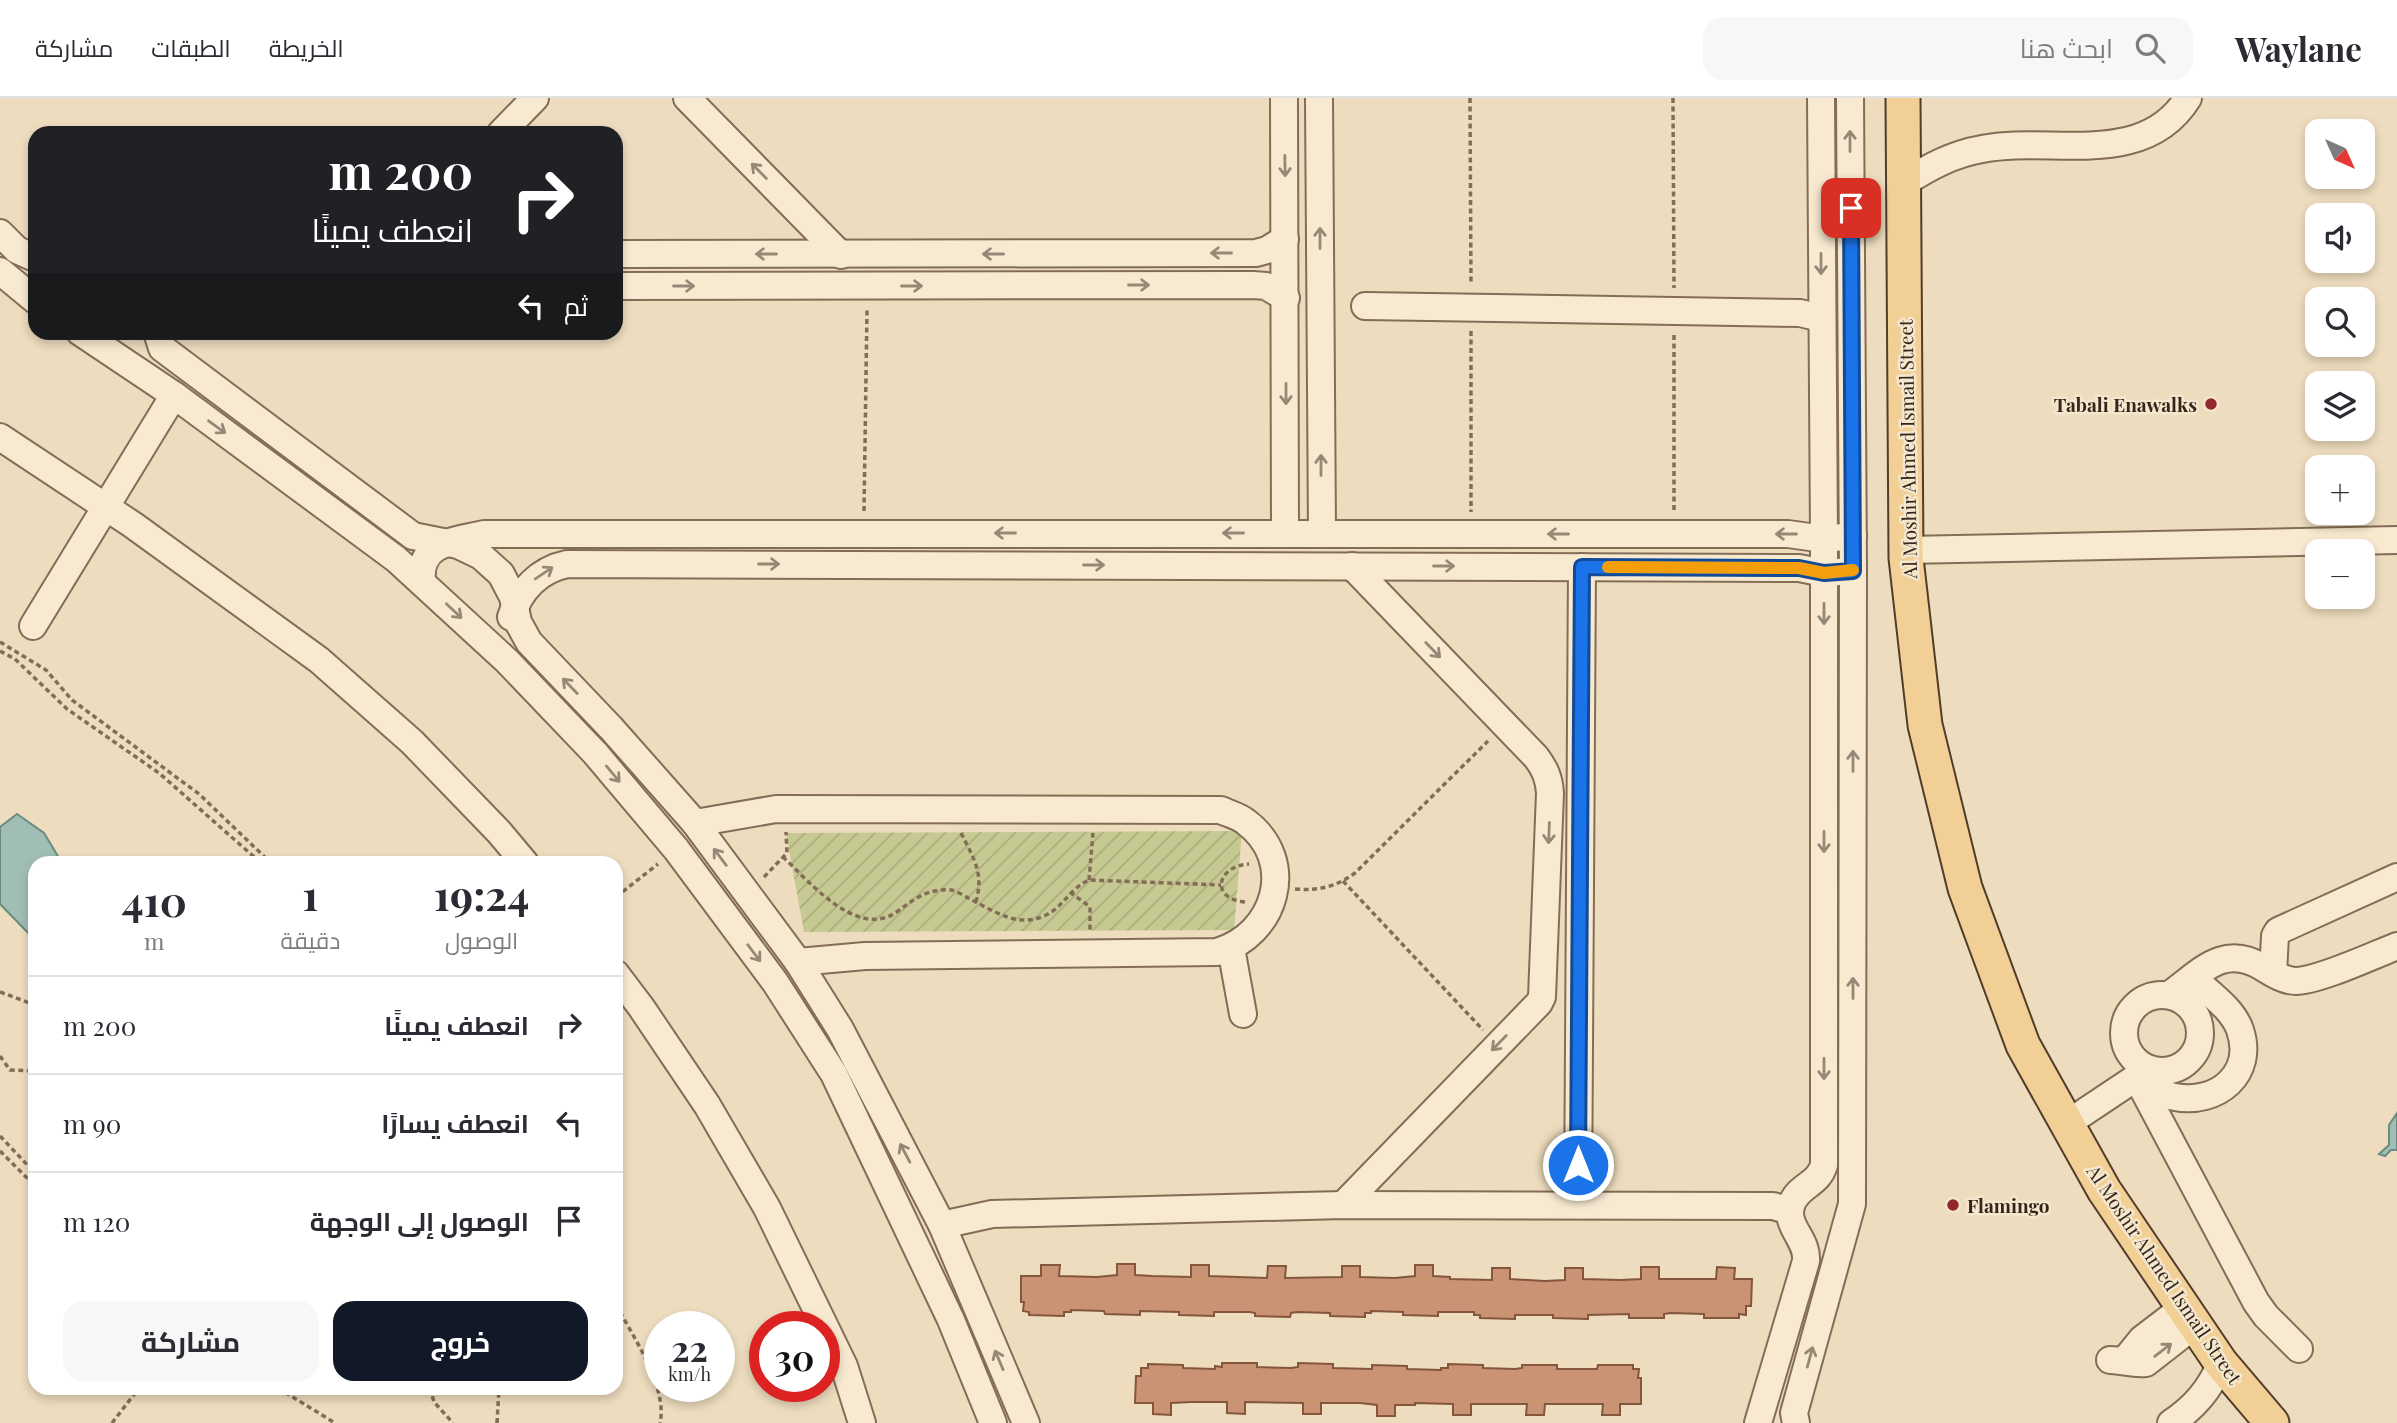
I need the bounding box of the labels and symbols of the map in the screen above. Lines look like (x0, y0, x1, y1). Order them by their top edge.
north arrow (2305, 119, 2375, 189)
one-way arrow (1843, 130, 1857, 153)
one-way arrow (1278, 154, 1292, 177)
one-way arrow (750, 163, 767, 180)
pin (1821, 178, 1881, 238)
one-way arrow (1313, 226, 1326, 249)
one-way arrow (1210, 246, 1233, 260)
one-way arrow (982, 247, 1005, 261)
one-way arrow (755, 248, 778, 261)
one-way arrow (1814, 252, 1828, 275)
one-way arrow (1127, 278, 1150, 292)
one-way arrow (672, 279, 695, 293)
one-way arrow (900, 279, 923, 293)
street label: Al Moshir Ahmed Ismail Street (1892, 319, 1922, 580)
one-way arrow (1279, 382, 1293, 405)
place label: Tabali Enawalks (2054, 391, 2197, 417)
marker: Tabali Enawalks (2203, 396, 2219, 412)
one-way arrow (207, 420, 226, 434)
one-way arrow (1314, 454, 1328, 477)
one-way arrow (994, 526, 1017, 540)
one-way arrow (1221, 526, 1244, 540)
one-way arrow (1547, 527, 1570, 541)
one-way arrow (1774, 527, 1797, 541)
one-way arrow (757, 557, 780, 571)
one-way arrow (1083, 558, 1106, 572)
one-way arrow (1433, 559, 1456, 573)
one-way arrow (534, 566, 553, 581)
one-way arrow (1817, 602, 1831, 625)
one-way arrow (445, 603, 462, 620)
one-way arrow (1424, 642, 1441, 659)
one-way arrow (562, 678, 579, 695)
one-way arrow (1846, 750, 1860, 773)
one-way arrow (605, 765, 621, 783)
one-way arrow (1542, 821, 1555, 844)
one-way arrow (1817, 830, 1831, 853)
one-way arrow (713, 848, 727, 867)
one-way arrow (746, 943, 761, 962)
one-way arrow (1846, 977, 1860, 1000)
one-way arrow (1491, 1034, 1508, 1051)
one-way arrow (1817, 1057, 1831, 1080)
position arrow (1541, 1128, 1615, 1202)
one-way arrow (897, 1144, 911, 1164)
street label: Al Moshir Ahmed Ismail Street (2081, 1158, 2248, 1389)
place label: Flamingo (1967, 1192, 2050, 1218)
marker: Flamingo (1945, 1197, 1961, 1213)
speed limit sign: 30 (749, 1311, 840, 1402)
one-way arrow (2153, 1343, 2171, 1358)
one-way arrow (1804, 1346, 1817, 1368)
one-way arrow (992, 1350, 1005, 1371)

